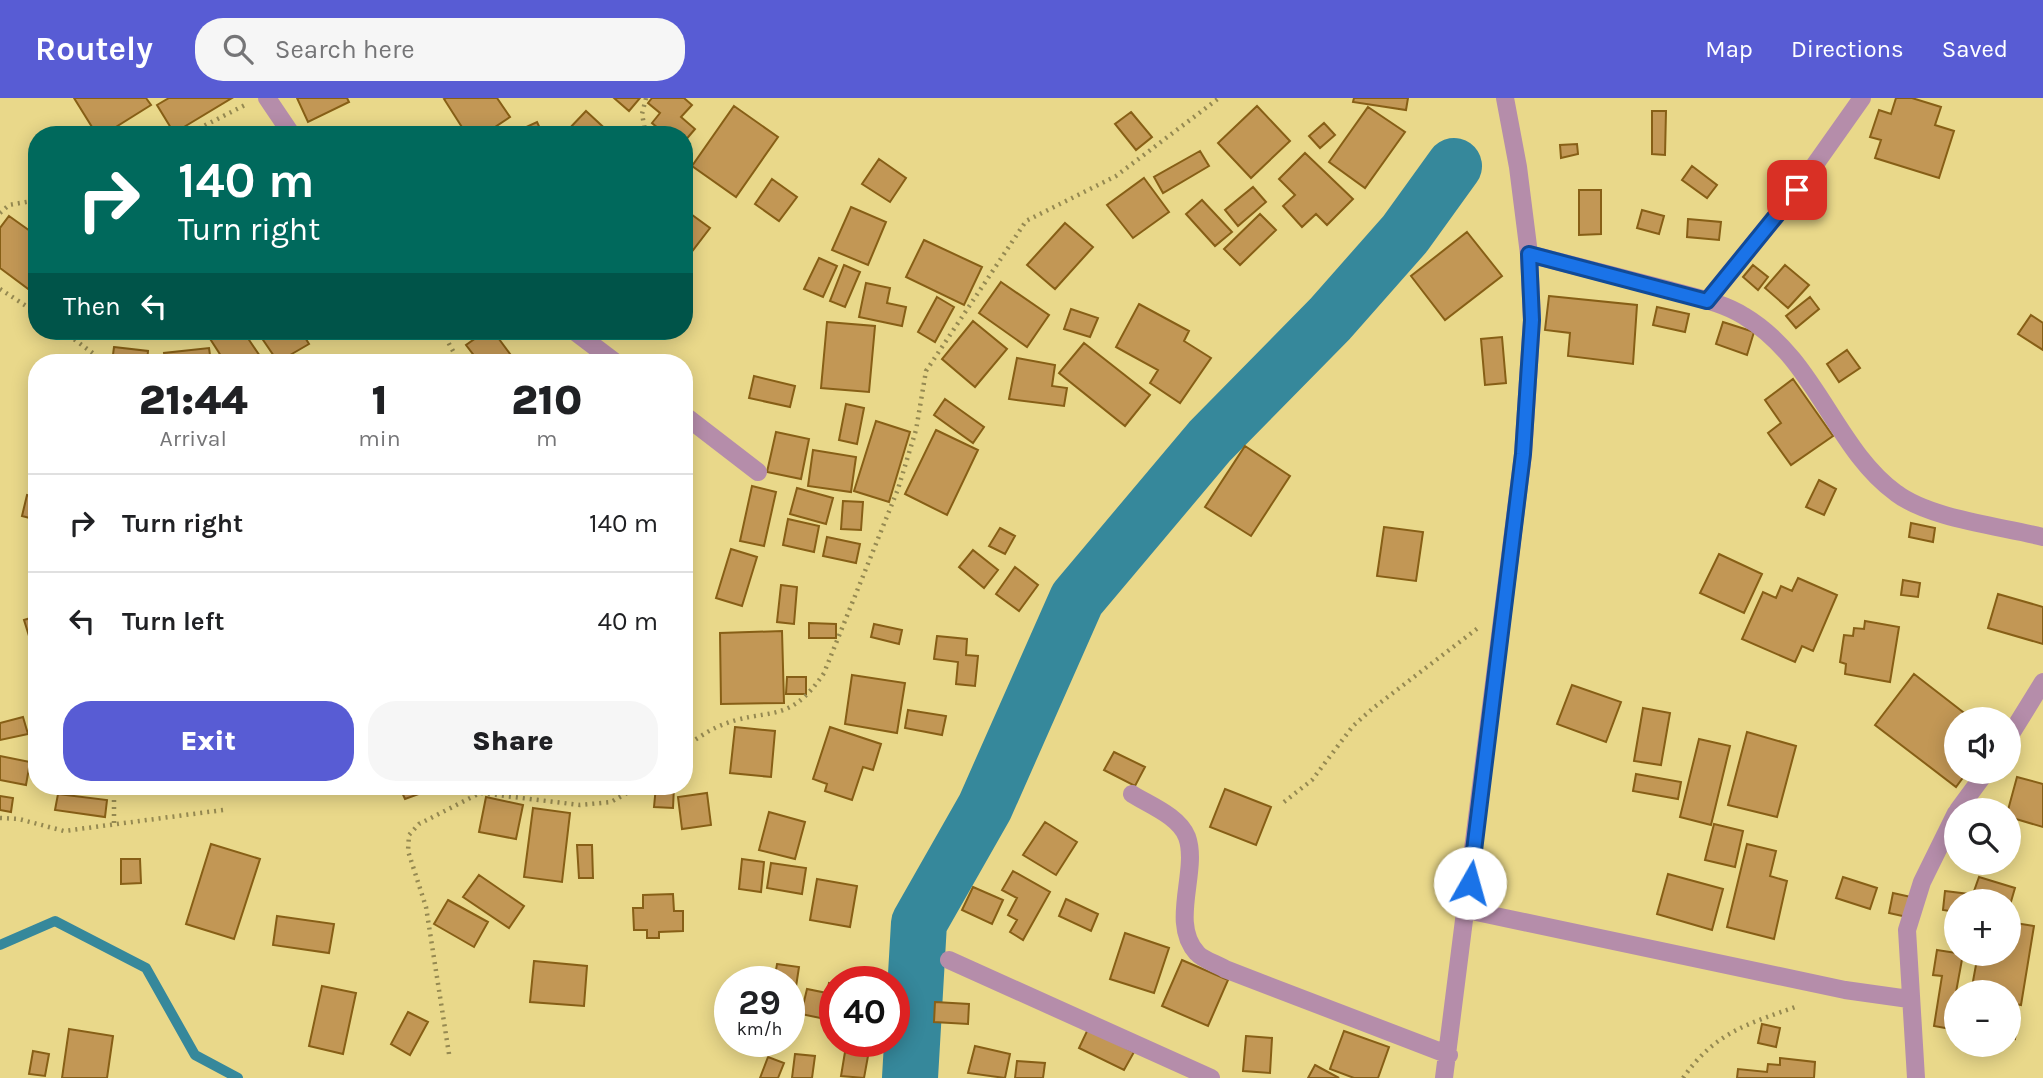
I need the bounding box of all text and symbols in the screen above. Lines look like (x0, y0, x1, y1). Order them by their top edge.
search box (195, 18, 685, 81)
text: Routely (35, 30, 153, 68)
icon: search (219, 30, 257, 68)
text: Search here (275, 34, 415, 65)
text: Map (1705, 35, 1753, 63)
text: Directions (1791, 35, 1904, 63)
text: Saved (1942, 35, 2008, 63)
text: 140 m (178, 152, 315, 209)
icon: right (63, 154, 154, 245)
pin (1767, 160, 1827, 220)
icon: arrive (1778, 171, 1816, 209)
text: Turn right (178, 211, 320, 248)
icon: left (135, 287, 173, 325)
text: Then (63, 291, 121, 322)
text: 21:44 (139, 375, 248, 425)
text: 1 (371, 375, 388, 425)
text: 210 (511, 375, 582, 425)
text: Arrival (159, 425, 227, 452)
text: min (358, 425, 401, 452)
text: m (536, 425, 558, 452)
icon: right (63, 504, 101, 542)
text: Turn right (122, 508, 243, 539)
text: 140 m (589, 508, 658, 539)
icon: left (63, 602, 101, 640)
text: Turn left (122, 606, 224, 637)
text: 40 m (598, 606, 658, 637)
button: Exit (63, 701, 354, 781)
button: Share (368, 701, 658, 781)
map controls (1944, 707, 2021, 1057)
button: sound (1944, 707, 2021, 784)
button: search (1944, 798, 2021, 875)
position arrow (1433, 846, 1507, 920)
button: + (1944, 889, 2021, 966)
speed limit sign: 40 (819, 966, 910, 1057)
button: − (1944, 980, 2021, 1057)
text: 29 (738, 982, 781, 1023)
text: km/h (737, 1018, 782, 1040)

